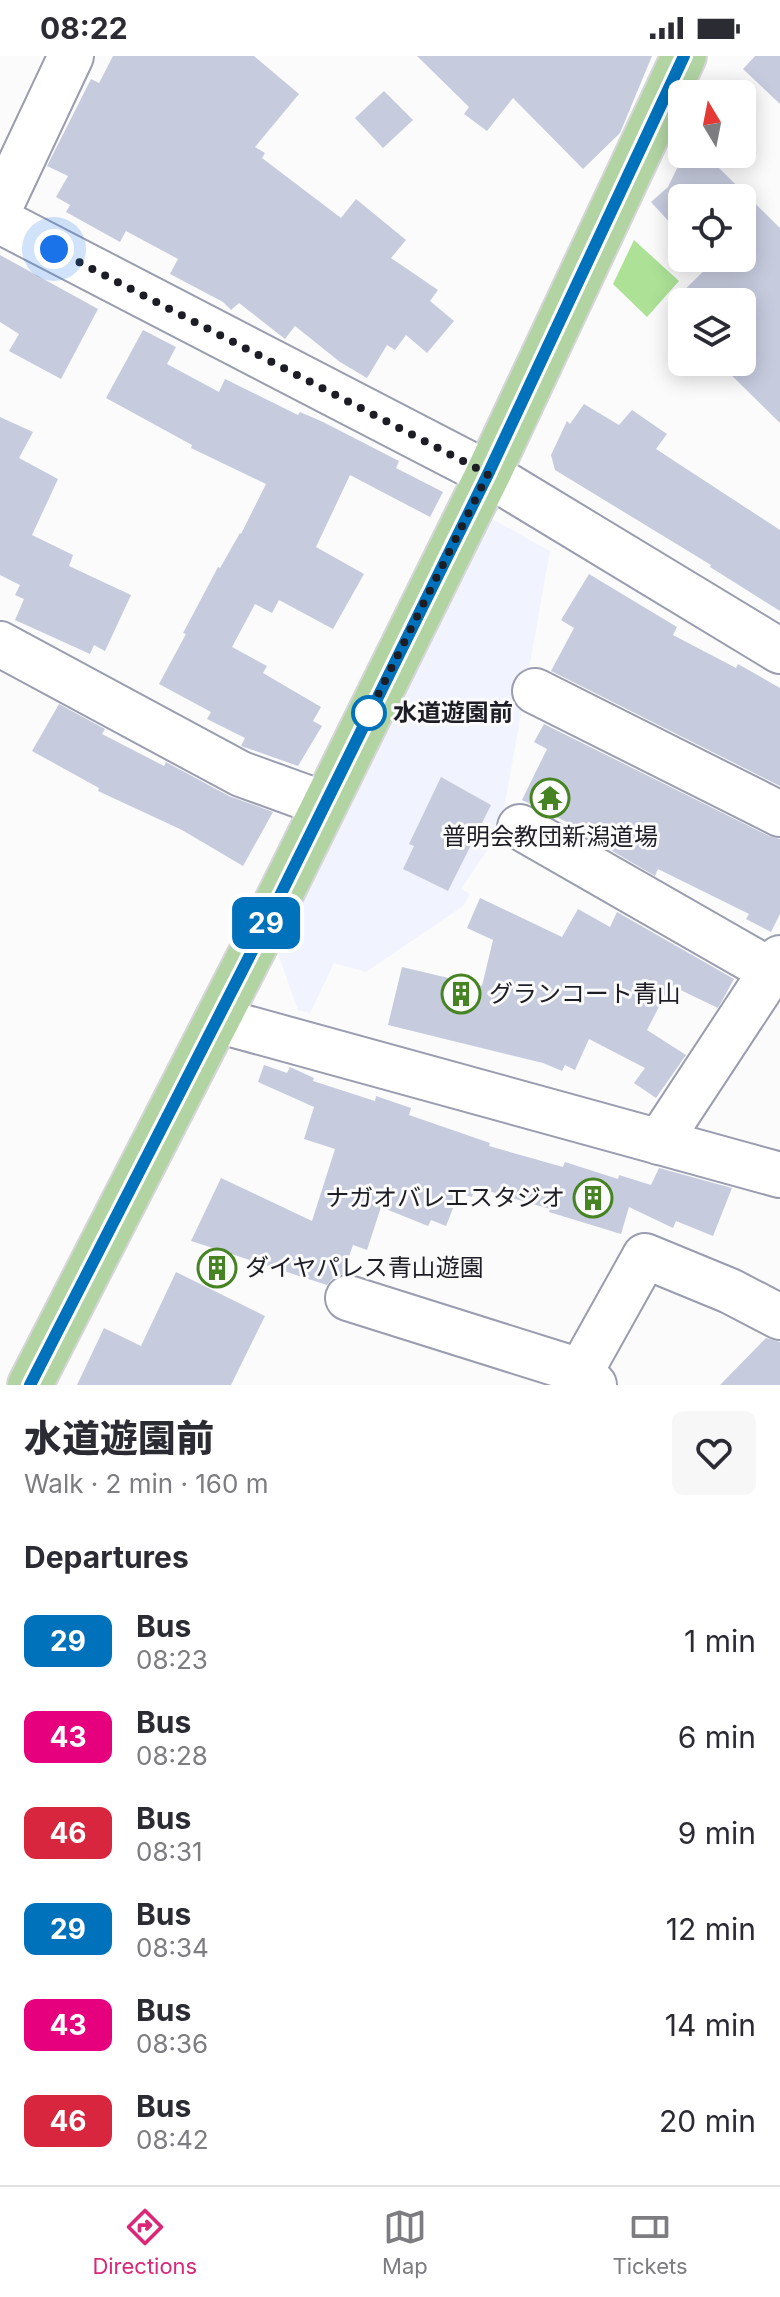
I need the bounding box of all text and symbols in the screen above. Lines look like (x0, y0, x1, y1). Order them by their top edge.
text: 08:22 (40, 10, 128, 46)
north arrow (668, 80, 756, 168)
map controls (668, 80, 756, 376)
button: locate (668, 184, 756, 272)
your location (34, 229, 74, 269)
button: layers (668, 288, 756, 376)
marker: 水道遊園前 (352, 696, 386, 730)
place label: 水道遊園前 (393, 698, 513, 727)
temple icon: 普明会教団新潟道場 (529, 777, 571, 819)
place label: 普明会教団新潟道場 (442, 822, 658, 851)
line badge: 29 (230, 897, 302, 949)
text: 29 (248, 906, 284, 940)
building icon: グランコート青山 (440, 973, 482, 1015)
place label: グランコート青山 (489, 979, 681, 1008)
building icon: ナガオバレエスタジオ (572, 1177, 614, 1219)
place label: ナガオバレエスタジオ (325, 1183, 565, 1212)
building icon: ダイヤパレス青山遊園 (196, 1247, 238, 1289)
place label: ダイヤパレス青山遊園 (245, 1253, 484, 1282)
button: heart (672, 1411, 756, 1495)
text: 水道遊園前 (24, 1415, 214, 1461)
text: Walk · 2 min · 160 m (24, 1468, 269, 1499)
text: Departures (24, 1539, 189, 1575)
text: Bus (136, 1608, 191, 1644)
text: 1 min (684, 1623, 756, 1659)
text: 29 (50, 1624, 86, 1658)
text: 08:23 (136, 1644, 208, 1675)
text: Bus (136, 1704, 191, 1740)
text: 6 min (678, 1719, 756, 1755)
text: 43 (49, 1720, 87, 1754)
text: 08:28 (136, 1740, 208, 1771)
text: Bus (136, 1800, 191, 1836)
text: 9 min (678, 1815, 756, 1851)
text: 46 (49, 1816, 87, 1850)
text: 08:31 (136, 1836, 203, 1867)
text: Bus (136, 1896, 191, 1932)
text: 12 min (666, 1911, 756, 1947)
text: 29 (50, 1912, 86, 1946)
text: 08:34 (136, 1932, 209, 1963)
text: Bus (136, 1992, 191, 2028)
text: 14 min (665, 2007, 756, 2043)
text: 43 (49, 2008, 87, 2042)
text: 08:36 (136, 2028, 208, 2059)
text: Bus (136, 2088, 191, 2124)
text: 20 min (659, 2103, 756, 2139)
text: 46 (49, 2104, 87, 2138)
text: 08:42 (136, 2124, 209, 2155)
tab: Directions (92, 2205, 197, 2279)
tab: Map (382, 2205, 428, 2279)
tab: Tickets (613, 2205, 688, 2279)

